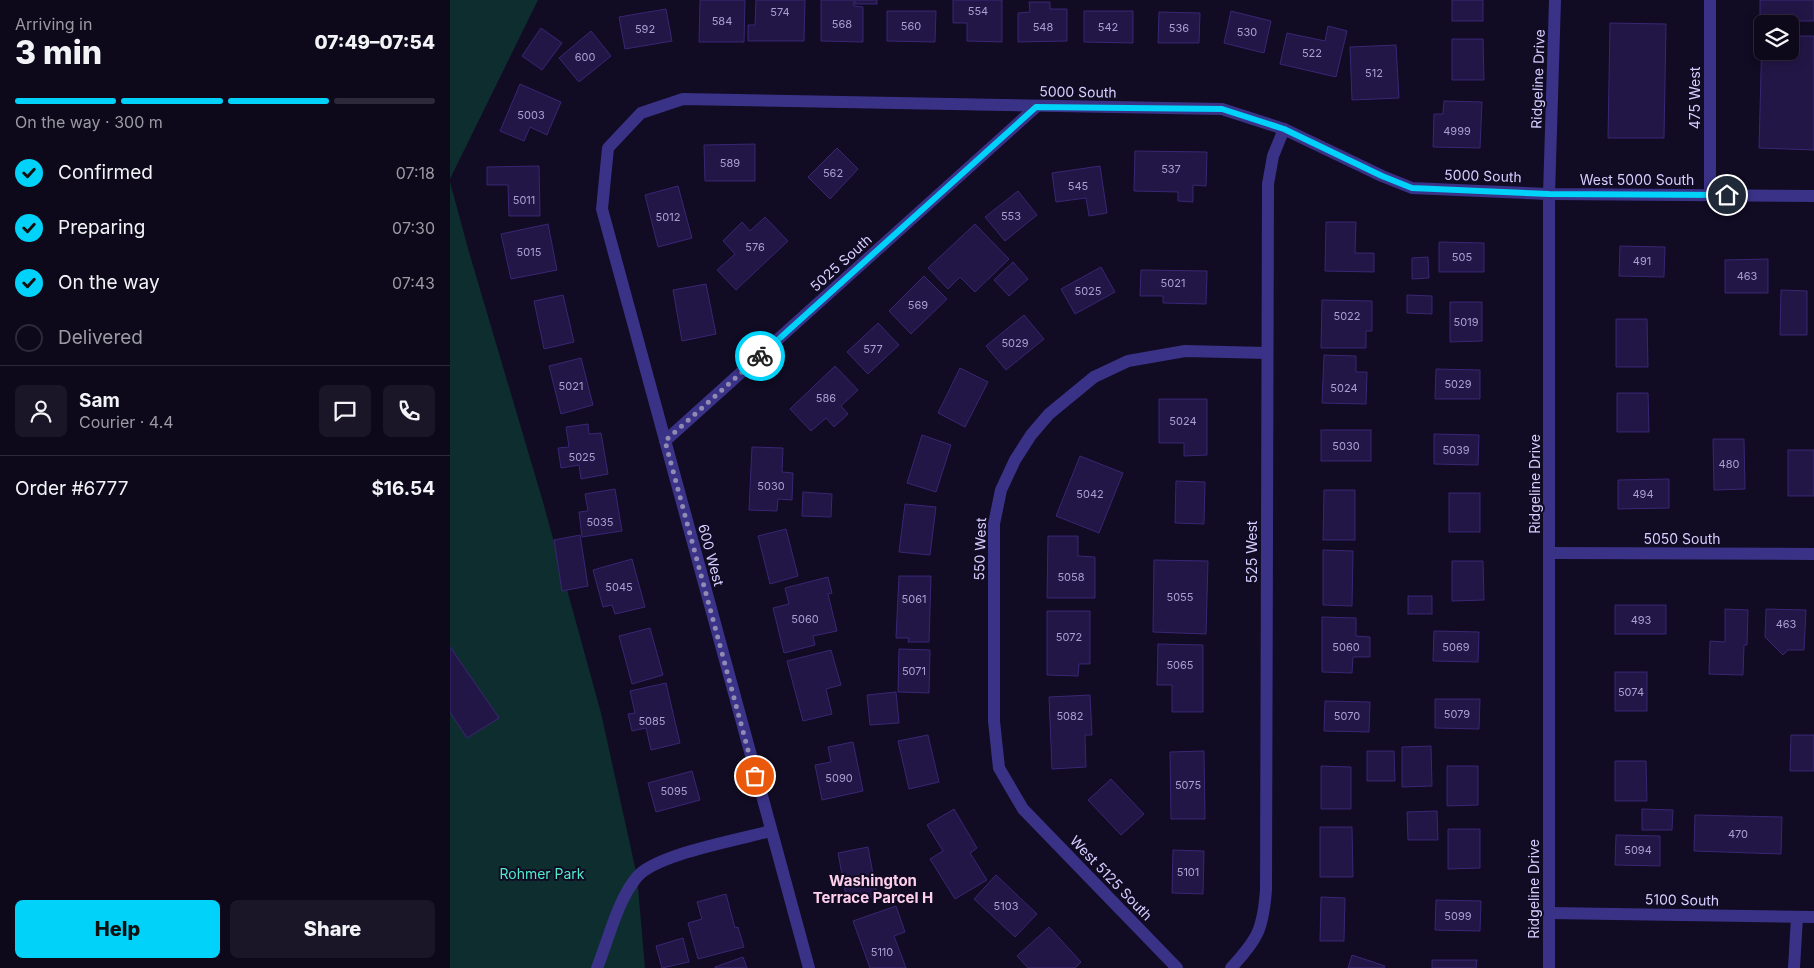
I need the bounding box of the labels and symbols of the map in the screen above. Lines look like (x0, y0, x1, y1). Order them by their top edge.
house number: 554 (968, 4, 988, 18)
house number: 574 (770, 5, 790, 19)
house number: 584 (712, 14, 732, 28)
house number: 568 (832, 17, 852, 31)
house number: 560 (901, 19, 921, 33)
house number: 548 (1033, 20, 1053, 34)
house number: 542 (1098, 20, 1118, 34)
house number: 536 (1169, 21, 1189, 35)
house number: 592 (635, 22, 655, 36)
house number: 530 (1237, 25, 1257, 39)
street label: Ridgeline Drive (1527, 29, 1548, 129)
house number: 522 (1302, 46, 1322, 60)
house number: 600 (575, 50, 595, 64)
house number: 512 (1365, 66, 1383, 80)
street label: 475 West (1686, 66, 1703, 129)
street label: 5000 South (1039, 82, 1117, 101)
house number: 5003 (517, 108, 545, 122)
house number: 4999 (1443, 124, 1471, 138)
house number: 589 (720, 156, 740, 170)
house number: 537 (1161, 162, 1181, 176)
house number: 562 (823, 166, 843, 180)
street label: 5000 South (1444, 166, 1522, 185)
street label: West 5000 South (1580, 171, 1694, 188)
pin (1706, 174, 1748, 216)
house number: 545 (1068, 179, 1089, 193)
house number: 5011 (513, 193, 535, 207)
house number: 553 (1001, 209, 1021, 223)
house number: 5012 (656, 210, 680, 224)
street label: 5025 South (806, 231, 875, 295)
house number: 576 (745, 240, 765, 254)
house number: 5015 (517, 245, 542, 259)
house number: 505 (1452, 250, 1472, 264)
house number: 491 (1633, 254, 1651, 268)
house number: 463 (1737, 269, 1758, 283)
house number: 5021 (1161, 276, 1185, 290)
house number: 5025 (1074, 284, 1102, 298)
house number: 569 (908, 298, 928, 312)
house number: 5022 (1333, 309, 1361, 323)
house number: 5019 (1454, 315, 1479, 329)
courier (735, 331, 785, 381)
house number: 5029 (1001, 336, 1029, 350)
house number: 577 (863, 342, 883, 356)
house number: 5029 (1444, 377, 1472, 391)
house number: 5021 (559, 379, 583, 393)
house number: 5024 (1330, 381, 1358, 395)
house number: 586 (816, 391, 836, 405)
house number: 5024 (1169, 414, 1197, 428)
street label: Ridgeline Drive (1526, 434, 1543, 534)
house number: 5030 (1332, 439, 1360, 453)
house number: 5039 (1442, 443, 1470, 457)
house number: 5025 (568, 450, 596, 464)
house number: 480 (1719, 457, 1739, 471)
house number: 5030 (757, 479, 785, 493)
house number: 5042 (1076, 487, 1104, 501)
house number: 494 (1632, 487, 1654, 501)
house number: 5035 (586, 515, 614, 529)
street label: 550 West (970, 517, 989, 581)
street label: 525 West (1243, 520, 1260, 583)
street label: 600 West (695, 522, 728, 588)
street label: 5050 South (1643, 530, 1721, 547)
house number: 5058 (1057, 570, 1085, 584)
house number: 5045 (605, 580, 633, 594)
house number: 5055 (1166, 590, 1194, 604)
house number: 5061 (902, 592, 926, 606)
house number: 5060 (791, 612, 819, 626)
house number: 493 (1631, 613, 1652, 627)
house number: 463 (1776, 617, 1797, 631)
house number: 5072 (1056, 630, 1082, 644)
house number: 5060 (1332, 640, 1360, 654)
house number: 5069 (1442, 640, 1470, 654)
house number: 5065 (1166, 658, 1194, 672)
house number: 5071 (902, 664, 926, 678)
house number: 5074 (1618, 685, 1644, 699)
house number: 5079 (1444, 707, 1470, 721)
house number: 5082 (1056, 709, 1084, 723)
house number: 5070 (1334, 709, 1360, 723)
house number: 5085 (638, 714, 666, 728)
pin (734, 755, 776, 797)
house number: 5090 (825, 771, 853, 785)
house number: 5075 (1175, 778, 1201, 792)
house number: 5095 (660, 784, 688, 798)
house number: 470 (1728, 827, 1748, 841)
street label: West 5125 South (1067, 832, 1156, 923)
street label: Ridgeline Drive (1525, 839, 1542, 939)
house number: 5094 (1624, 843, 1652, 857)
park label: Rohmer Park (499, 865, 585, 882)
house number: 5101 (1177, 865, 1199, 879)
district label: Washington Terrace Parcel H (813, 871, 933, 907)
street label: 5100 South (1645, 890, 1719, 909)
house number: 5103 (994, 899, 1019, 913)
house number: 5099 (1444, 909, 1472, 923)
house number: 5110 (871, 945, 893, 959)

